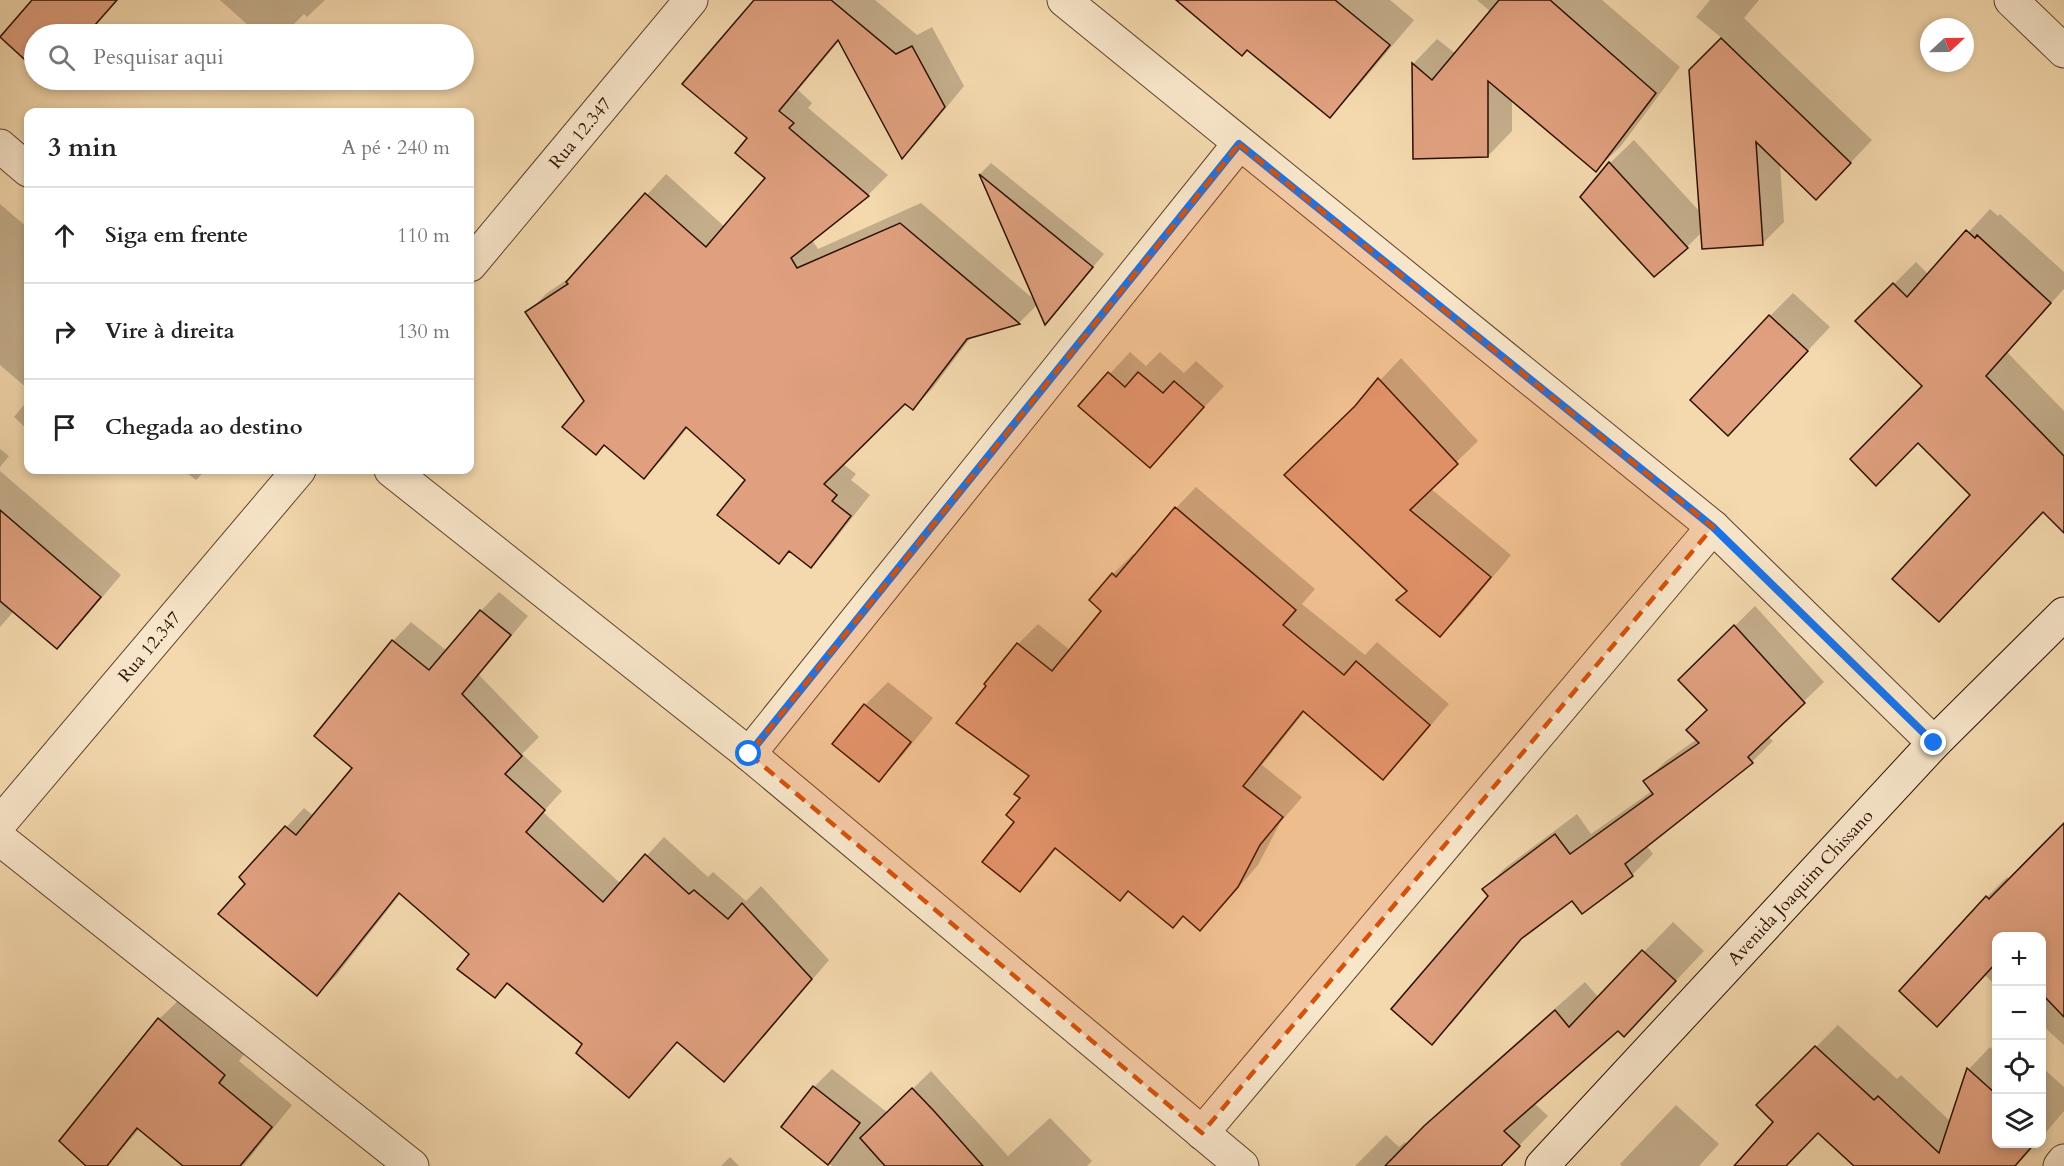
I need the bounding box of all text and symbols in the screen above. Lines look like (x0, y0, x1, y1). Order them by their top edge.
north arrow (1920, 18, 1974, 72)
search box (24, 24, 474, 90)
icon: search (45, 41, 78, 74)
text: Pesquisar aqui (93, 42, 224, 72)
street label: Rua 12.347 (543, 92, 618, 174)
text: 3 min (48, 130, 117, 165)
text: A pé · 240 m (342, 134, 450, 161)
icon: ahead (48, 219, 81, 252)
text: Siga em frente (105, 220, 248, 250)
text: 110 m (397, 222, 450, 249)
icon: right (48, 315, 81, 348)
text: Vire à direita (105, 316, 235, 346)
text: 130 m (397, 318, 450, 345)
icon: arrive (48, 411, 81, 444)
text: Chegada ao destino (105, 412, 303, 442)
street label: Rua 12.347 (112, 606, 187, 688)
route end (1920, 729, 1946, 755)
route start (735, 740, 761, 766)
street label: Avenida Joaquim Chissano (1722, 804, 1879, 971)
map controls (1992, 932, 2046, 1148)
button: + (1992, 932, 2046, 986)
button: − (1992, 986, 2046, 1040)
button: locate (1992, 1040, 2046, 1094)
button: layers (1992, 1094, 2046, 1148)

